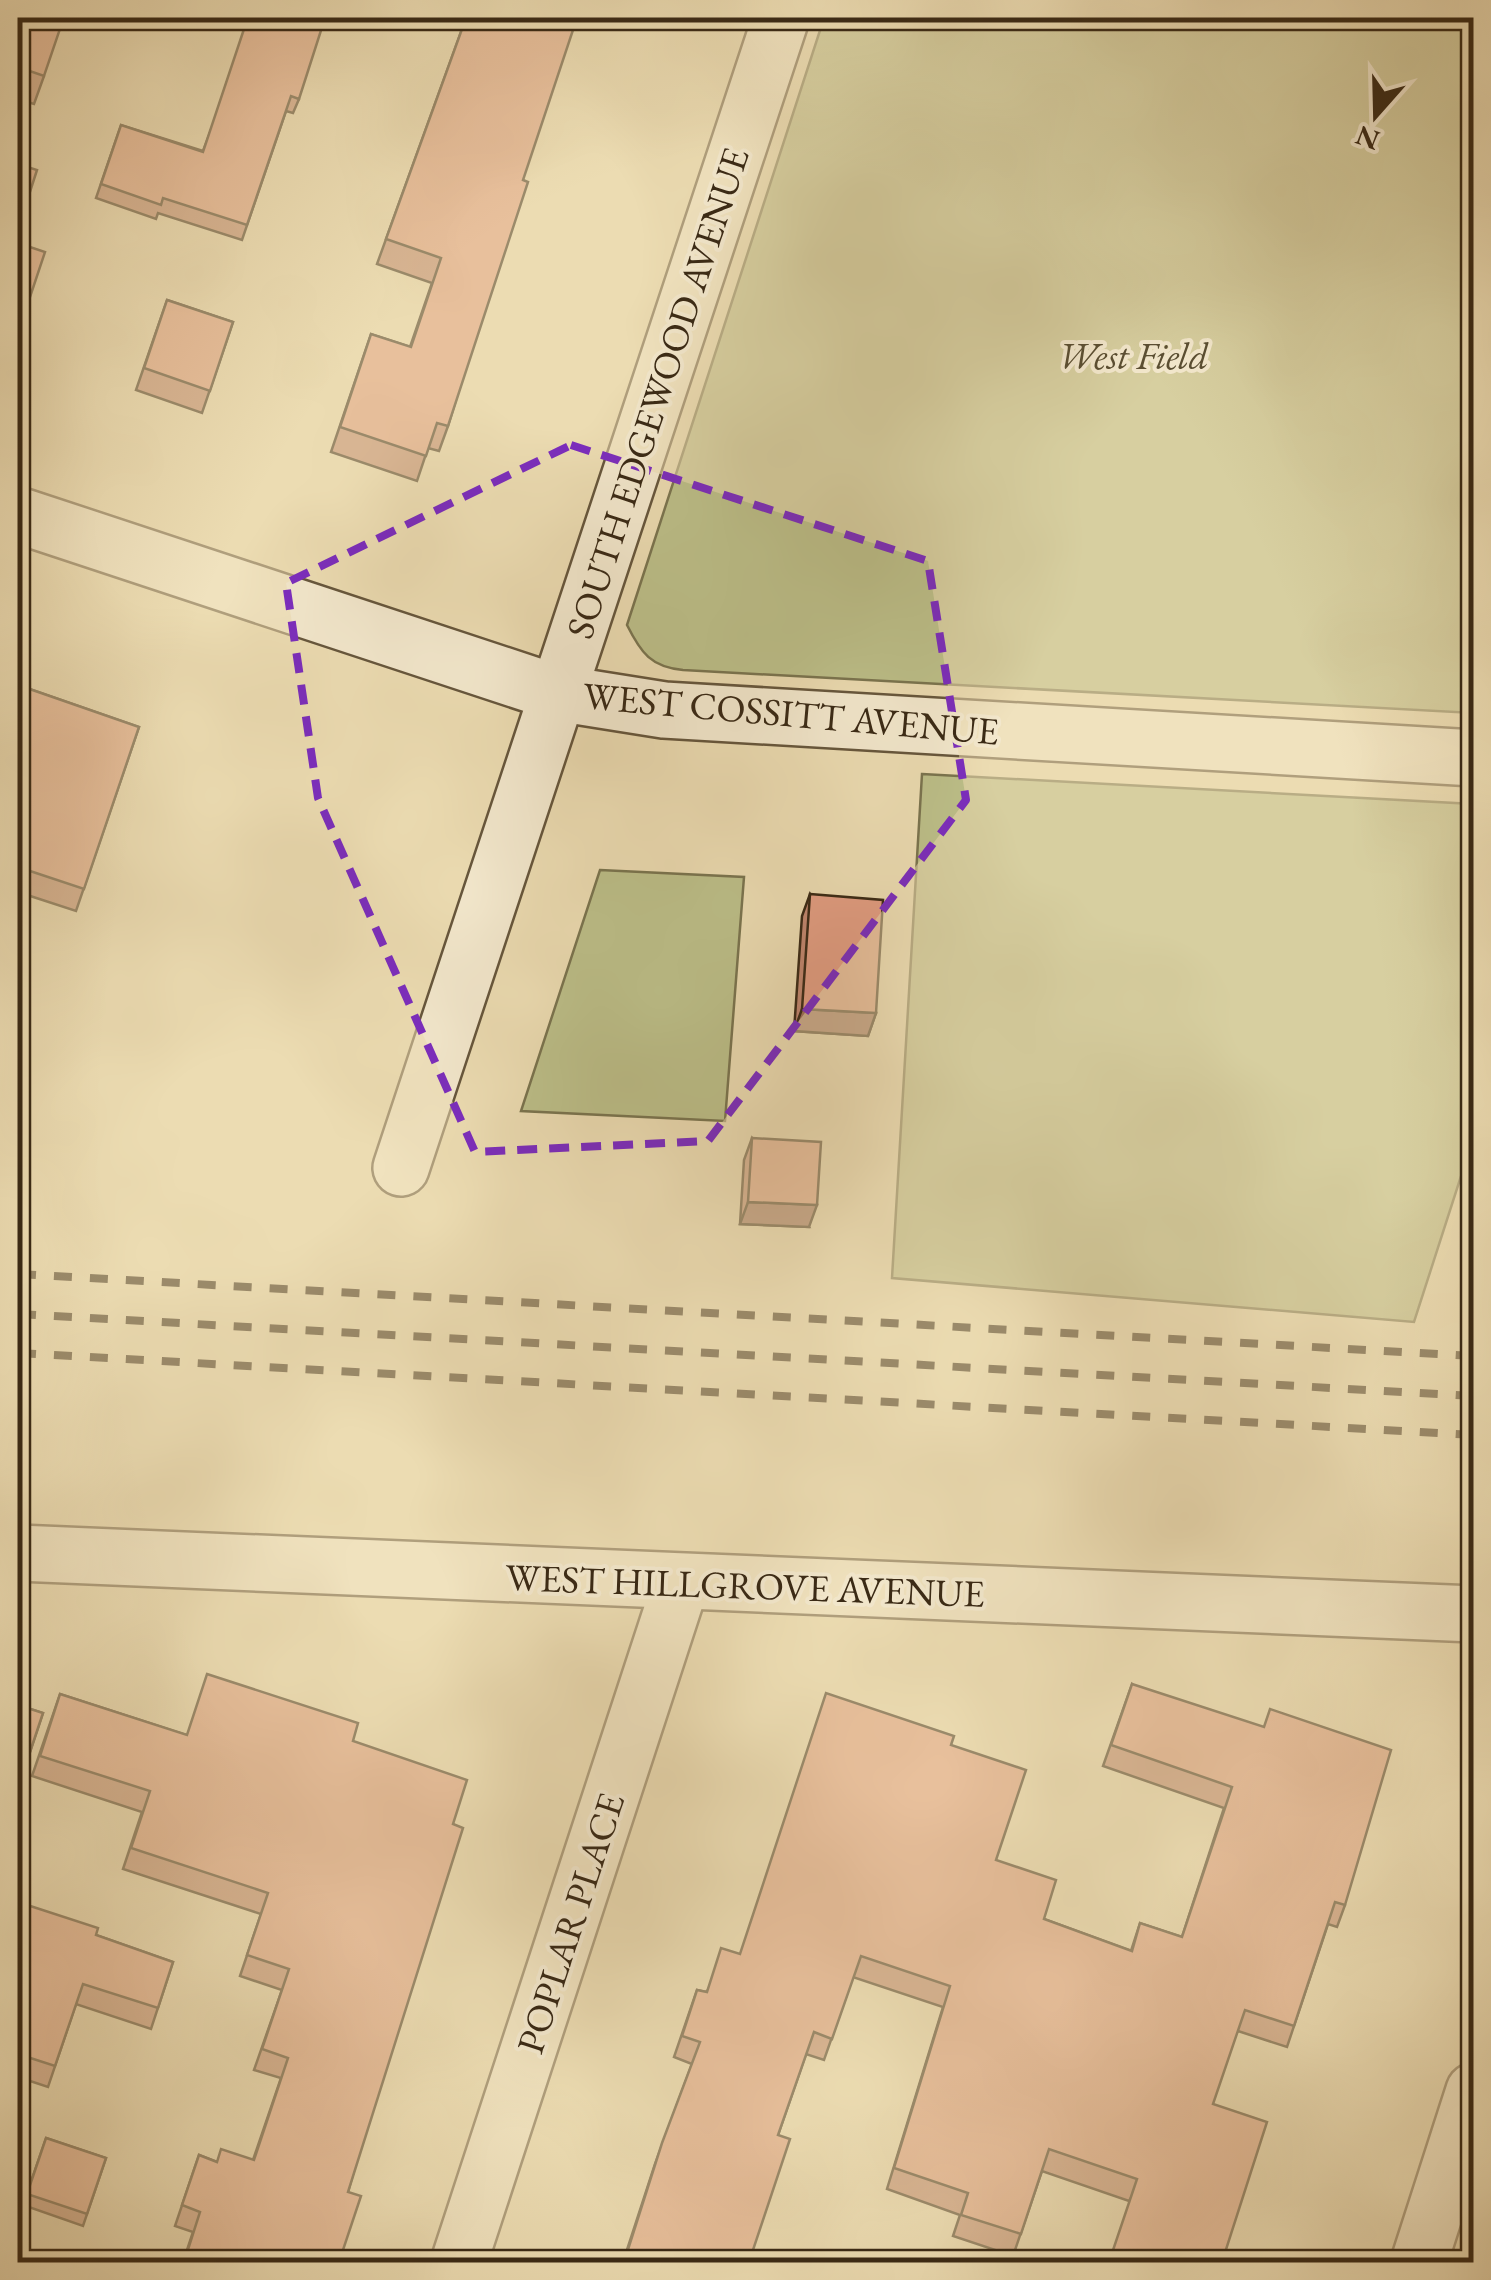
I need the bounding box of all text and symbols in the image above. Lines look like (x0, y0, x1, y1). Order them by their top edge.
north arrow (1326, 65, 1426, 165)
text: N (1350, 118, 1384, 159)
street label: SOUTH EDGEWOOD AVENUE (554, 141, 760, 645)
park label: West Field (1058, 331, 1209, 380)
street label: WEST COSSITT AVENUE (581, 670, 1001, 756)
street label: WEST HILLGROVE AVENUE (504, 1552, 986, 1618)
street label: POPLAR PLACE (505, 1787, 635, 2059)

